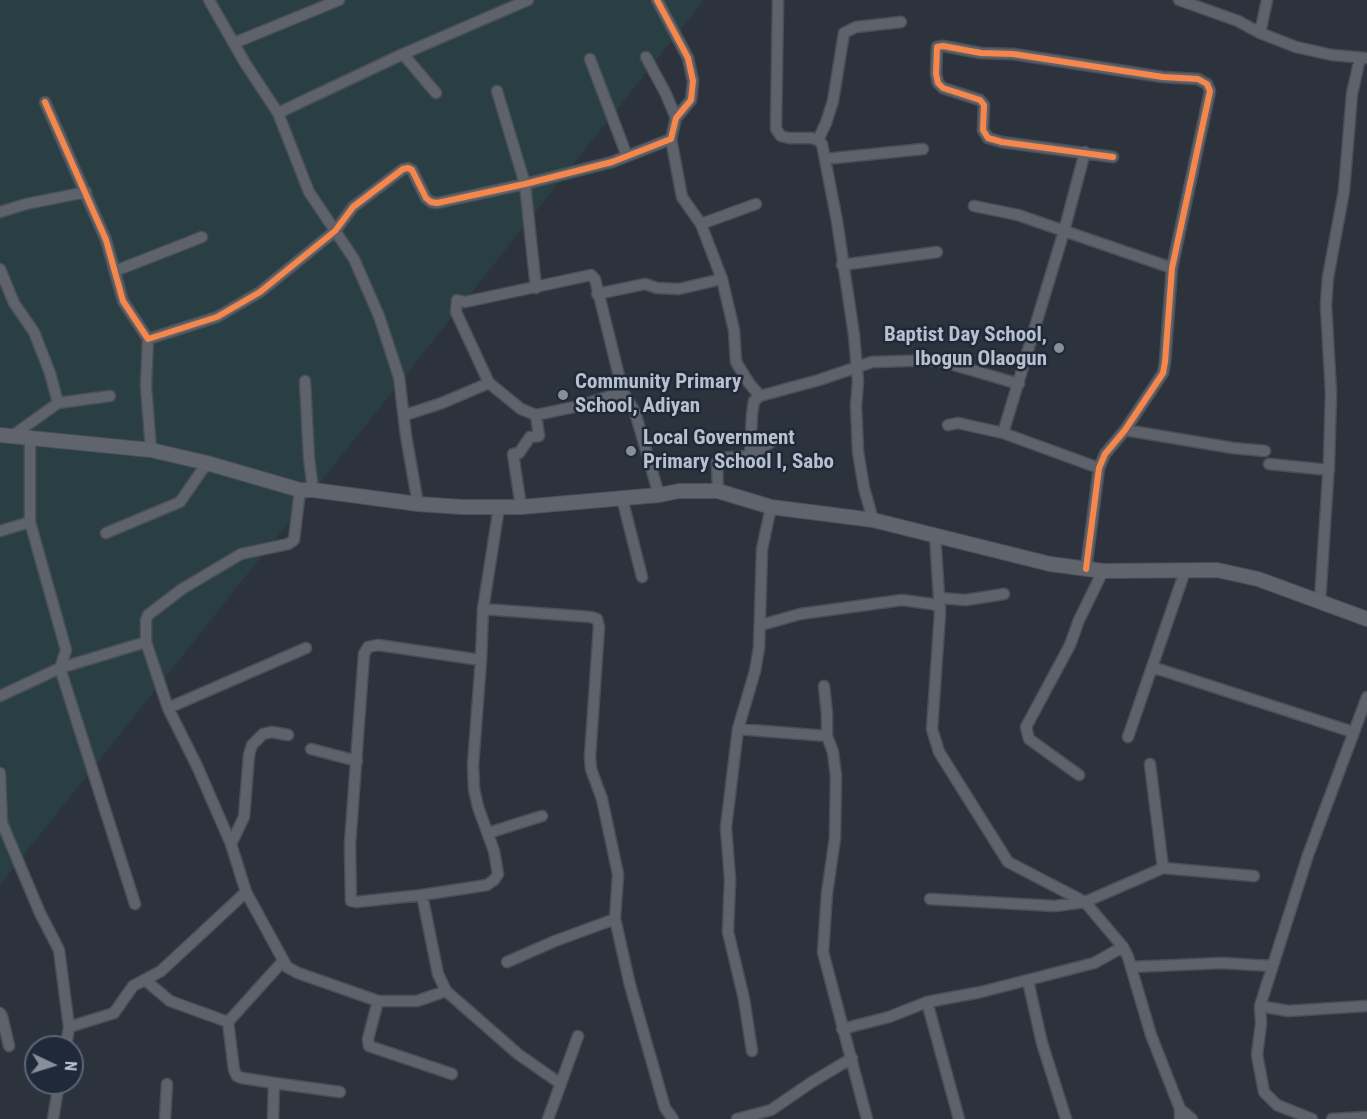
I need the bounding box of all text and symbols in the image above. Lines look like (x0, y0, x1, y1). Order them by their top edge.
place label: Baptist Day School, Ibogun Olaogun (884, 323, 1047, 373)
marker: Baptist Day School, Ibogun Olaogun (1052, 341, 1066, 355)
place label: Community Primary School, Adiyan (575, 370, 741, 420)
marker: Community Primary School, Adiyan (556, 388, 570, 402)
place label: Local Government Primary School I, Sabo (643, 426, 834, 476)
marker: Local Government Primary School I, Sabo (624, 444, 638, 458)
north arrow (24, 1035, 84, 1095)
text: N (61, 1061, 80, 1072)

